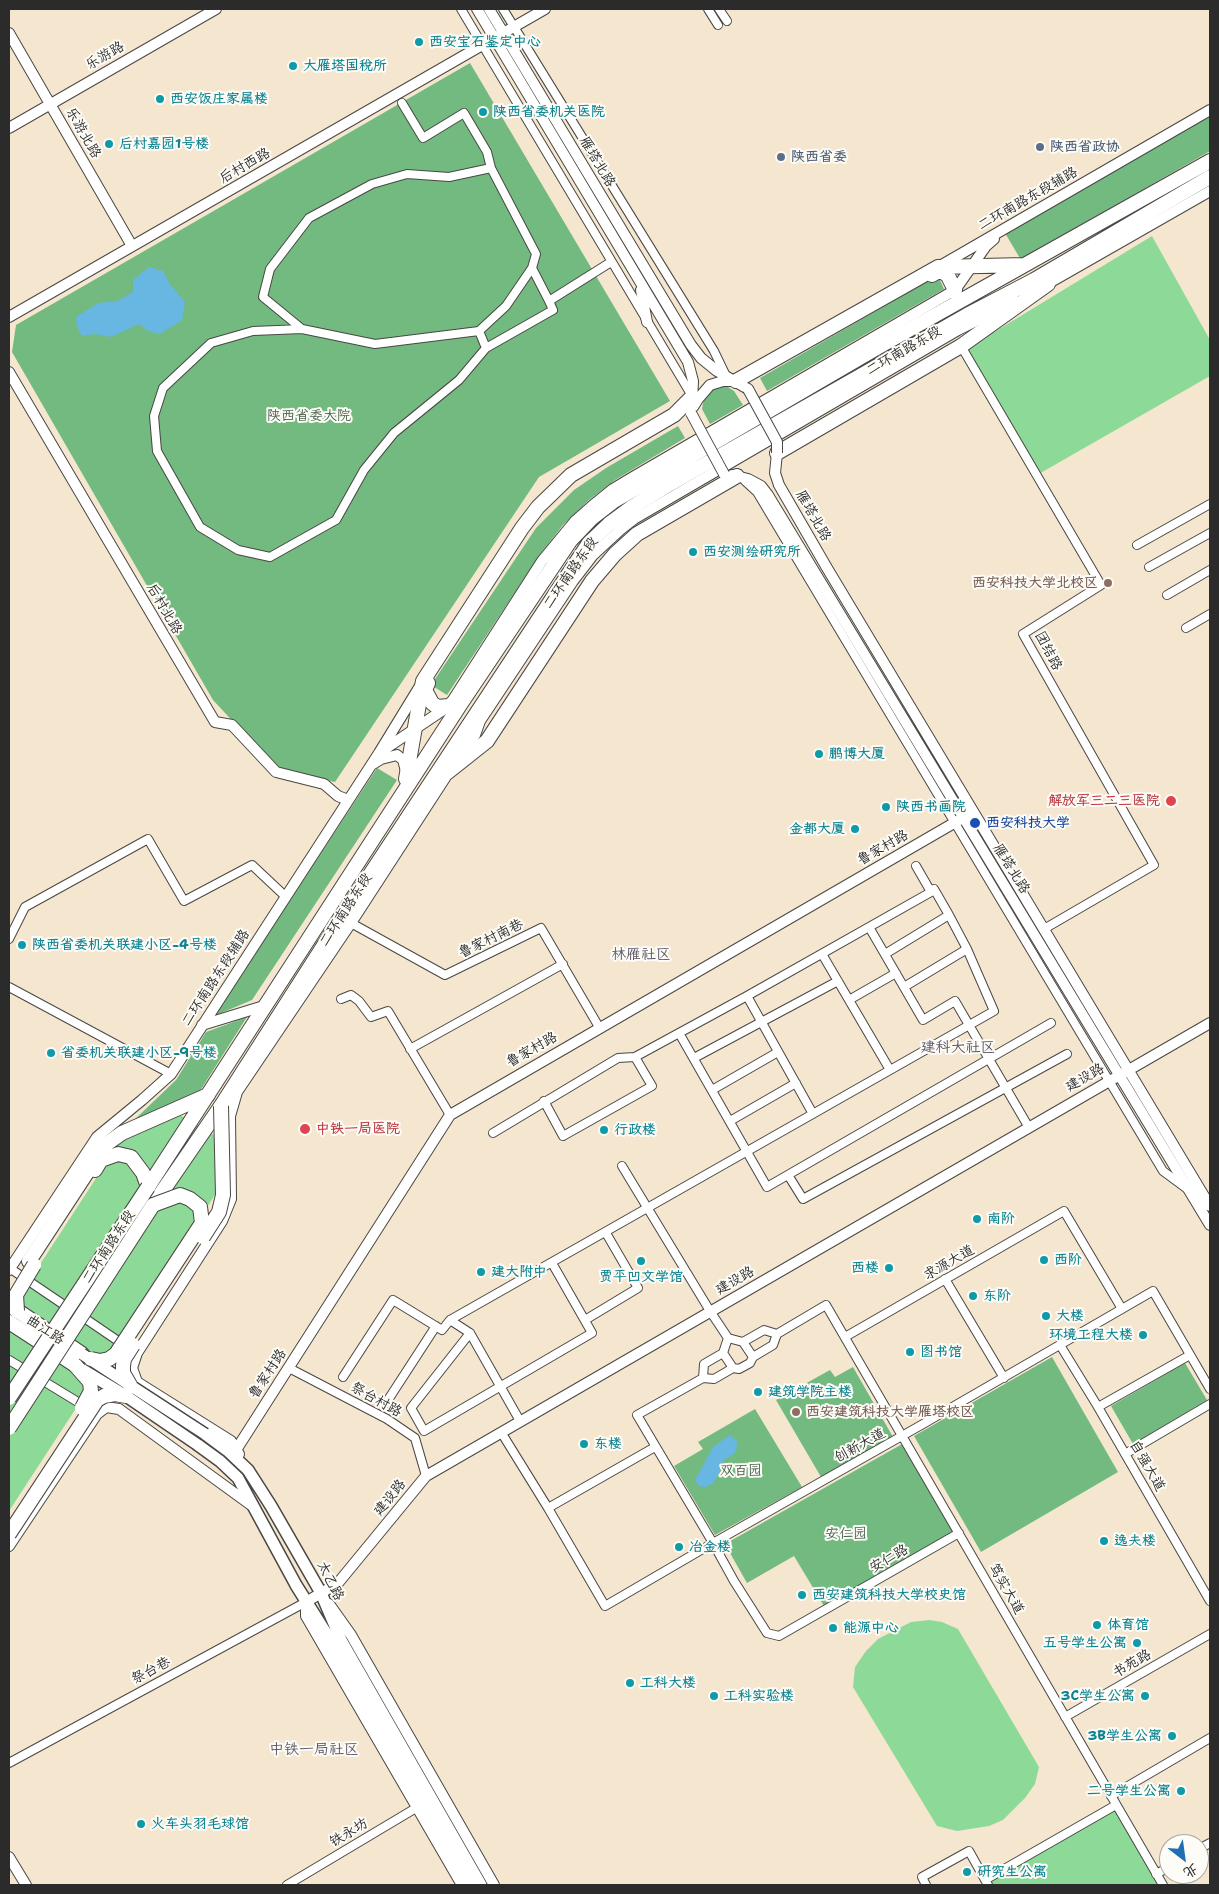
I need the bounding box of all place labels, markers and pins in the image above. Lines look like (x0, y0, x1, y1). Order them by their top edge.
place label: 西安宝石鉴定中心 (429, 34, 541, 50)
marker: 西安宝石鉴定中心 (413, 36, 425, 48)
place label: 大雁塔国税所 (303, 58, 387, 74)
marker: 大雁塔国税所 (287, 60, 299, 72)
place label: 西安饭庄家属楼 (170, 91, 268, 107)
marker: 西安饭庄家属楼 (154, 93, 166, 105)
place label: 陕西省委机关医院 (493, 104, 605, 120)
marker: 陕西省委机关医院 (477, 106, 489, 118)
place label: 后村嘉园1号楼 (119, 136, 209, 152)
marker: 后村嘉园1号楼 (103, 138, 115, 150)
place label: 陕西省政协 (1050, 139, 1120, 155)
marker: 陕西省政协 (1034, 141, 1046, 153)
place label: 陕西省委 (791, 149, 847, 165)
marker: 陕西省委 (775, 151, 787, 163)
place label: 西安测绘研究所 (703, 544, 801, 560)
marker: 西安测绘研究所 (687, 546, 699, 558)
place label: 西安科技大学北校区 (972, 575, 1098, 591)
marker: 西安科技大学北校区 (1102, 577, 1114, 589)
place label: 鹏博大厦 (829, 746, 885, 762)
marker: 鹏博大厦 (813, 748, 825, 760)
place label: 解放军三二三医院 (1048, 793, 1160, 809)
marker: 解放军三二三医院 (1164, 794, 1178, 808)
place label: 陕西书画院 (896, 799, 966, 815)
marker: 陕西书画院 (880, 801, 892, 813)
place label: 西安科技大学 (986, 815, 1070, 831)
marker: 西安科技大学 (968, 816, 982, 830)
place label: 金都大厦 (789, 821, 845, 837)
marker: 金都大厦 (849, 823, 861, 835)
place label: 陕西省委机关联建小区-4号楼 (32, 937, 217, 953)
marker: 陕西省委机关联建小区-4号楼 (16, 939, 28, 951)
place label: 省委机关联建小区-9号楼 (61, 1045, 217, 1061)
marker: 省委机关联建小区-9号楼 (45, 1047, 57, 1059)
place label: 中铁一局医院 (316, 1121, 400, 1137)
marker: 中铁一局医院 (298, 1122, 312, 1136)
place label: 行政楼 (614, 1122, 656, 1138)
marker: 行政楼 (598, 1124, 610, 1136)
place label: 南阶 (987, 1211, 1015, 1227)
marker: 南阶 (971, 1213, 983, 1225)
place label: 西阶 (1054, 1252, 1082, 1268)
marker: 西阶 (1038, 1254, 1050, 1266)
marker: 贾平凹文学馆 (635, 1255, 647, 1267)
place label: 西楼 (851, 1260, 879, 1276)
marker: 西楼 (883, 1262, 895, 1274)
place label: 建大附中 (491, 1264, 547, 1280)
marker: 建大附中 (475, 1266, 487, 1278)
place label: 贾平凹文学馆 (599, 1269, 683, 1285)
place label: 东阶 (983, 1288, 1011, 1304)
marker: 东阶 (967, 1290, 979, 1302)
place label: 大楼 (1056, 1308, 1084, 1324)
marker: 大楼 (1040, 1310, 1052, 1322)
place label: 环境工程大楼 (1049, 1327, 1133, 1343)
marker: 环境工程大楼 (1137, 1329, 1149, 1341)
place label: 图书馆 (920, 1344, 962, 1360)
marker: 图书馆 (904, 1346, 916, 1358)
place label: 建筑学院主楼 (768, 1384, 852, 1400)
marker: 建筑学院主楼 (752, 1386, 764, 1398)
place label: 西安建筑科技大学雁塔校区 (806, 1404, 974, 1420)
marker: 西安建筑科技大学雁塔校区 (790, 1406, 802, 1418)
place label: 东楼 (594, 1436, 622, 1452)
marker: 东楼 (578, 1438, 590, 1450)
place label: 逸夫楼 (1114, 1533, 1156, 1549)
marker: 逸夫楼 (1098, 1535, 1110, 1547)
place label: 冶金楼 (689, 1539, 731, 1555)
marker: 冶金楼 (673, 1541, 685, 1553)
place label: 西安建筑科技大学校史馆 (812, 1587, 966, 1603)
marker: 西安建筑科技大学校史馆 (796, 1589, 808, 1601)
place label: 体育馆 (1107, 1617, 1149, 1633)
marker: 体育馆 (1091, 1619, 1103, 1631)
place label: 能源中心 (843, 1620, 899, 1636)
marker: 能源中心 (827, 1622, 839, 1634)
place label: 五号学生公寓 (1043, 1635, 1127, 1651)
marker: 五号学生公寓 (1131, 1637, 1143, 1649)
place label: 工科大楼 (640, 1675, 696, 1691)
marker: 工科大楼 (624, 1677, 636, 1689)
place label: 工科实验楼 (724, 1688, 794, 1704)
place label: 3C学生公寓 (1061, 1688, 1135, 1704)
marker: 工科实验楼 (708, 1690, 720, 1702)
marker: 3C学生公寓 (1139, 1690, 1151, 1702)
place label: 3B学生公寓 (1087, 1728, 1162, 1744)
marker: 3B学生公寓 (1166, 1730, 1178, 1742)
place label: 二号学生公寓 (1087, 1783, 1171, 1799)
marker: 二号学生公寓 (1175, 1785, 1187, 1797)
place label: 火车头羽毛球馆 (151, 1816, 249, 1832)
marker: 火车头羽毛球馆 (135, 1818, 147, 1830)
place label: 研究生公寓 (977, 1864, 1047, 1880)
marker: 研究生公寓 (961, 1866, 973, 1878)

